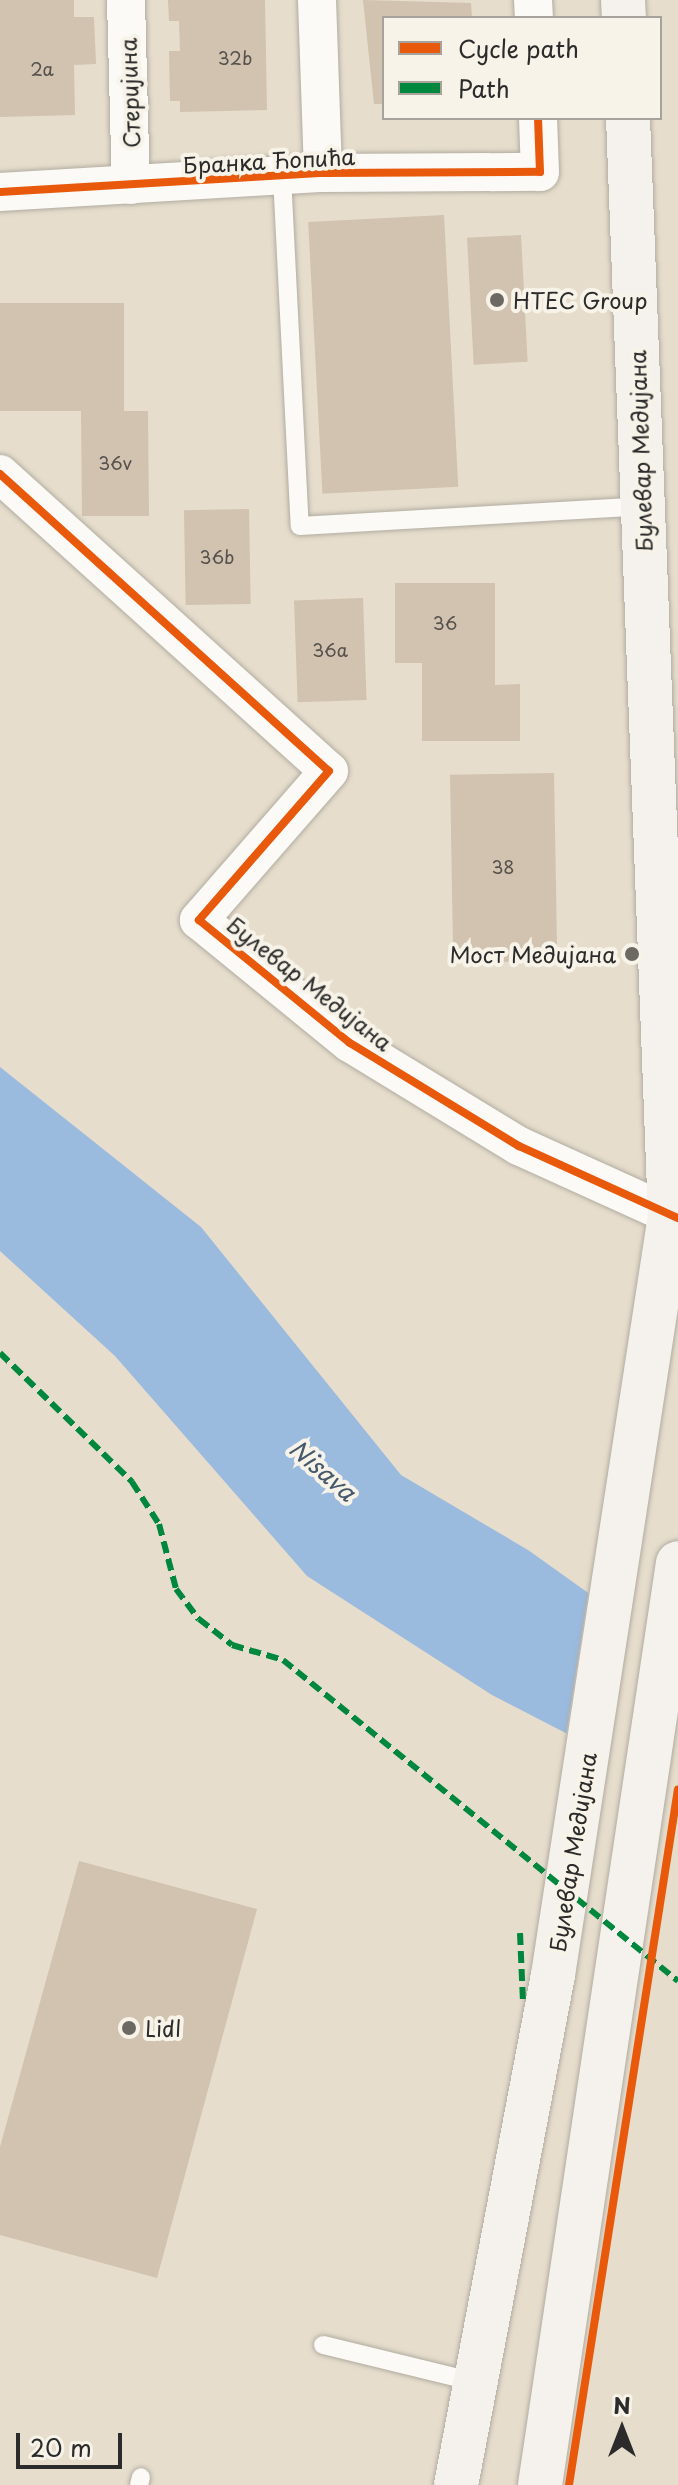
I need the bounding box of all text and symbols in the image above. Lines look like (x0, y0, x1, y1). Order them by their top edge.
legend (382, 16, 662, 120)
text: Cycle path (458, 30, 579, 66)
street label: Стеријина (114, 37, 144, 149)
house number: 32b (218, 47, 252, 69)
house number: 2a (30, 58, 54, 80)
text: Path (458, 70, 510, 106)
street label: Бранка Ћопића (182, 142, 356, 178)
place label: HTEC Group (513, 287, 649, 313)
marker: HTEC Group (488, 291, 506, 309)
street label: Булевар Медијана (623, 349, 657, 553)
house number: 36v (98, 452, 132, 474)
house number: 36b (200, 546, 234, 568)
house number: 36 (433, 612, 457, 634)
house number: 36a (312, 639, 348, 661)
house number: 38 (491, 856, 515, 878)
street label: Булевар Медијана (222, 910, 398, 1056)
place label: Мост Медијана (449, 941, 616, 967)
marker: Мост Медијана (623, 945, 641, 963)
water label: Nisava (284, 1434, 362, 1506)
street label: Булевар Медијана (543, 1750, 601, 1954)
place label: Lidl (145, 2015, 181, 2041)
marker: Lidl (120, 2019, 138, 2037)
text: N (613, 2388, 631, 2421)
north arrow (582, 2389, 662, 2469)
scale bar (20, 2417, 126, 2467)
text: 20 m (30, 2429, 92, 2465)

